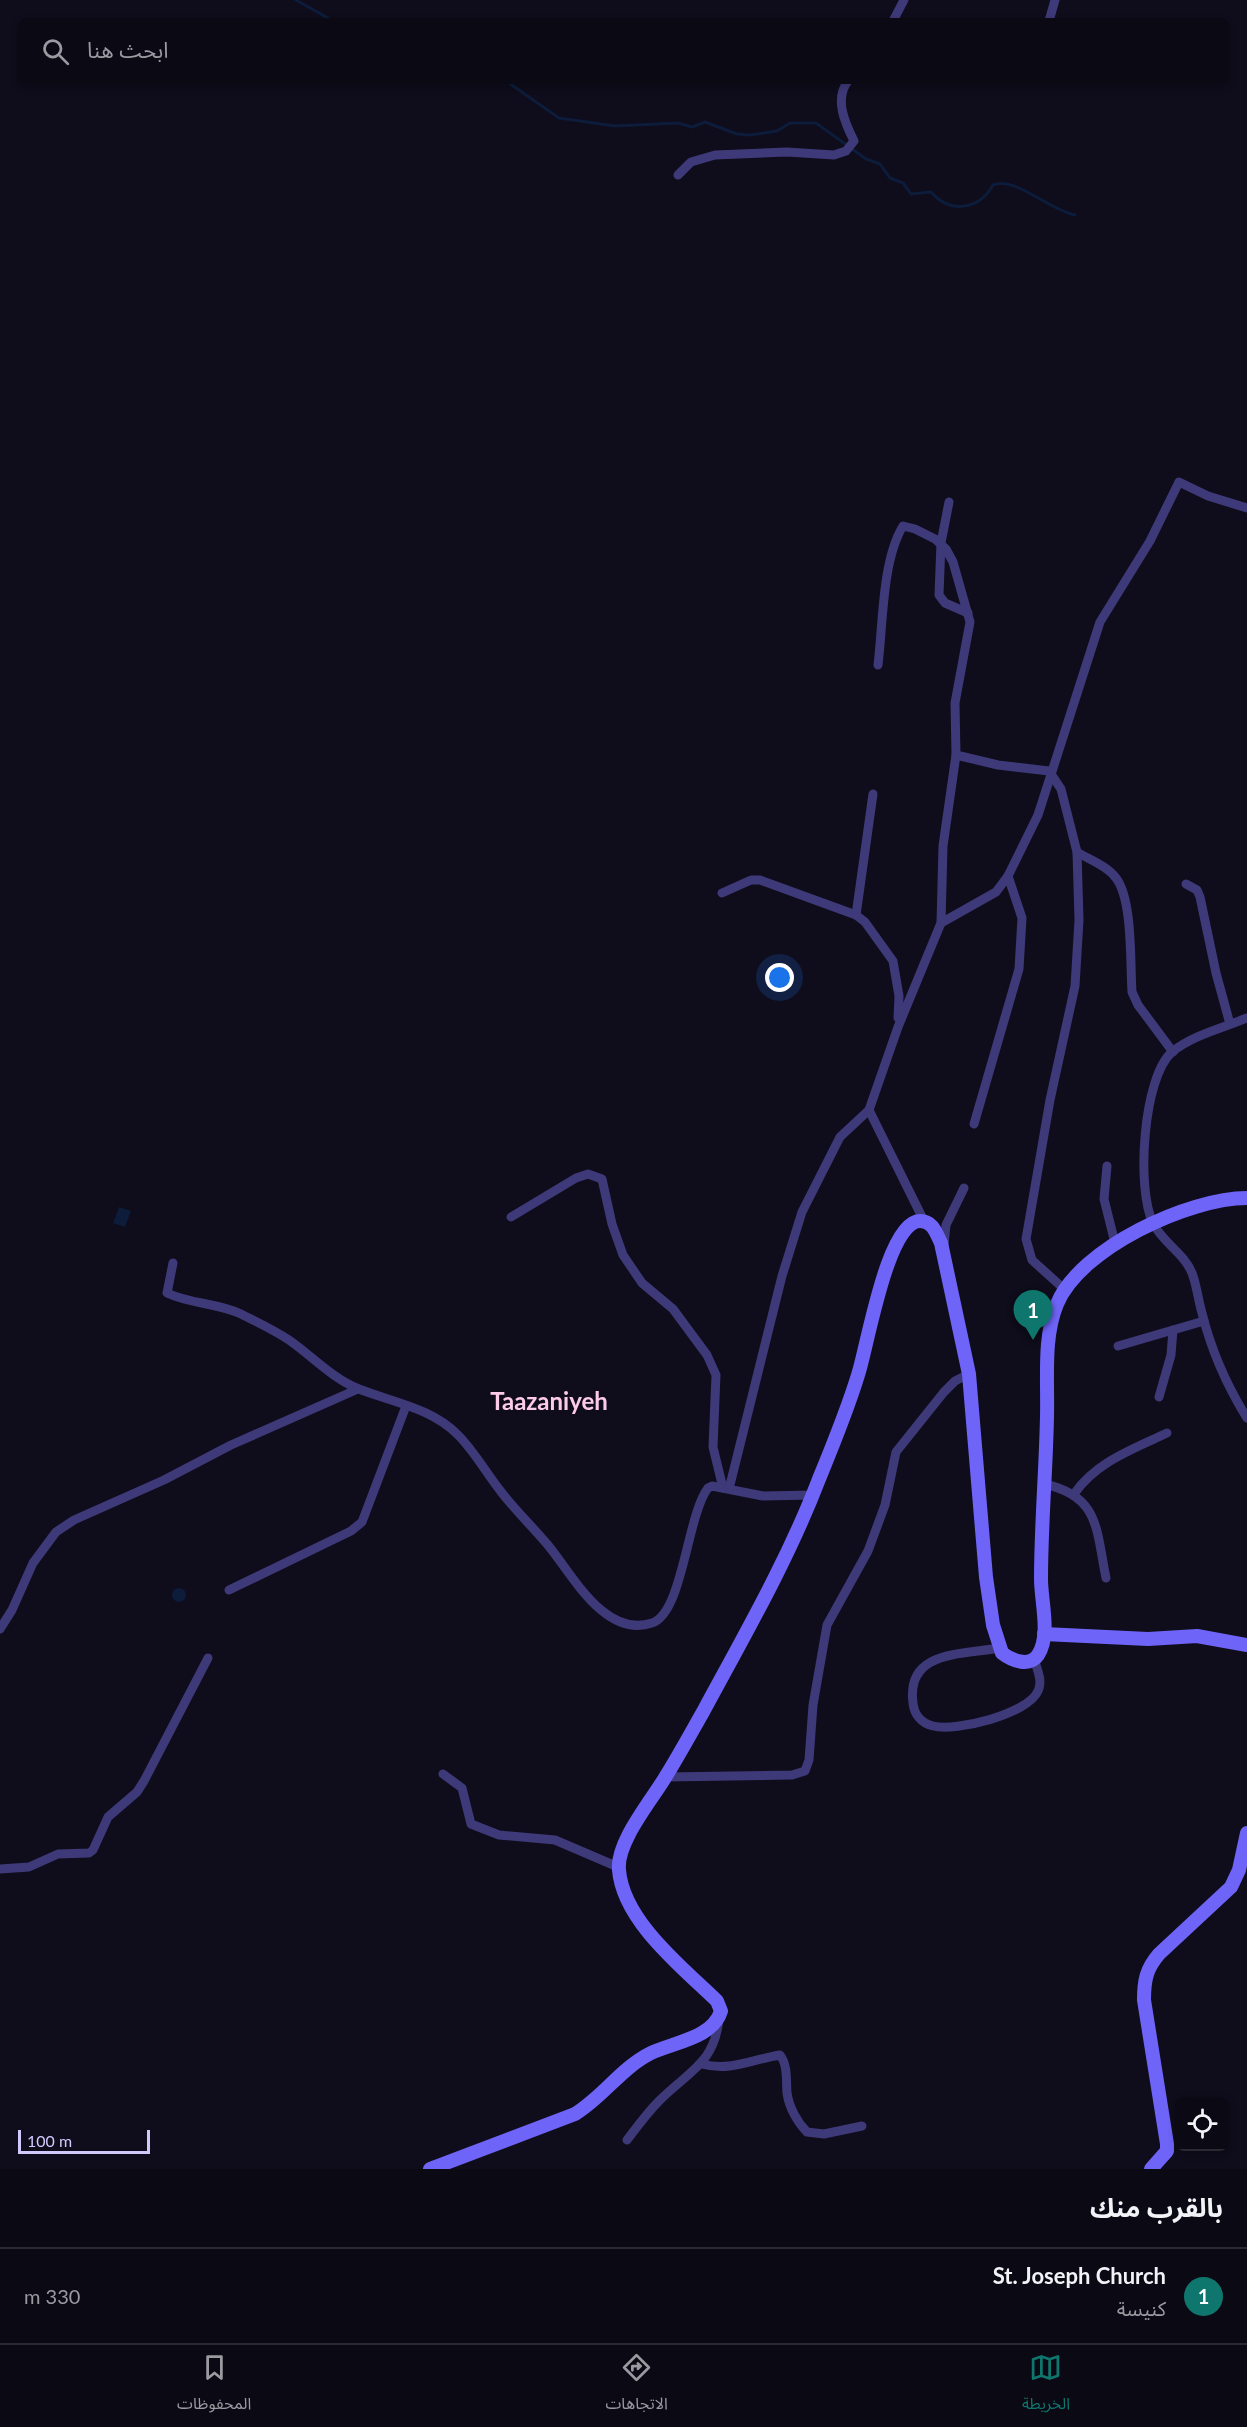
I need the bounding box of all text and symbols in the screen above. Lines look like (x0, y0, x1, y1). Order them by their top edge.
search box (18, 18, 1229, 84)
icon: search (39, 35, 72, 68)
text: ابحث هنا (87, 36, 168, 63)
your location (765, 963, 794, 992)
pin: 1 (1014, 1290, 1052, 1340)
district label: Taazaniyeh (490, 1386, 608, 1415)
map controls (1175, 2097, 1229, 2151)
button: locate (1175, 2097, 1229, 2151)
scale bar (18, 2127, 150, 2154)
text: 100 m (27, 2131, 72, 2150)
text: بالقرب منك (1090, 2191, 1223, 2223)
text: St. Joseph Church (993, 2262, 1166, 2289)
text: 330 m (24, 2284, 80, 2308)
text: 1 (1198, 2284, 1209, 2308)
text: كنيسة (1117, 2296, 1166, 2320)
tab: المحفوظات (177, 2351, 251, 2421)
tab: الاتجاهات (605, 2351, 668, 2421)
tab: الخريطة (1022, 2351, 1070, 2421)

